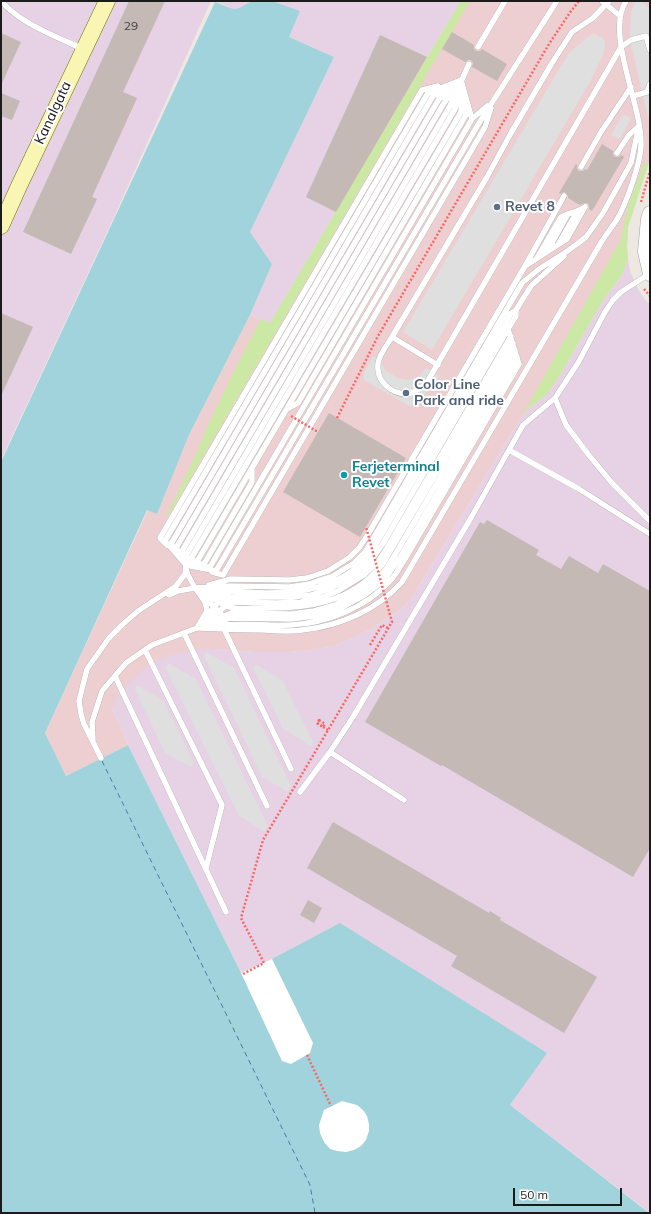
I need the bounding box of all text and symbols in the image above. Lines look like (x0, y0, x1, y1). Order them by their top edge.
house number: 29 (124, 19, 138, 33)
street label: Kanalgata (31, 79, 75, 147)
place label: Revet 8 (505, 199, 555, 215)
marker: Revet 8 (492, 202, 502, 212)
place label: Color Line Park and ride (414, 377, 504, 410)
marker: Color Line Park and ride (401, 388, 411, 398)
place label: Ferjeterminal Revet (352, 459, 440, 492)
marker: Ferjeterminal Revet (339, 470, 349, 480)
scale bar (515, 1180, 624, 1206)
text: 50 m (520, 1187, 548, 1202)

